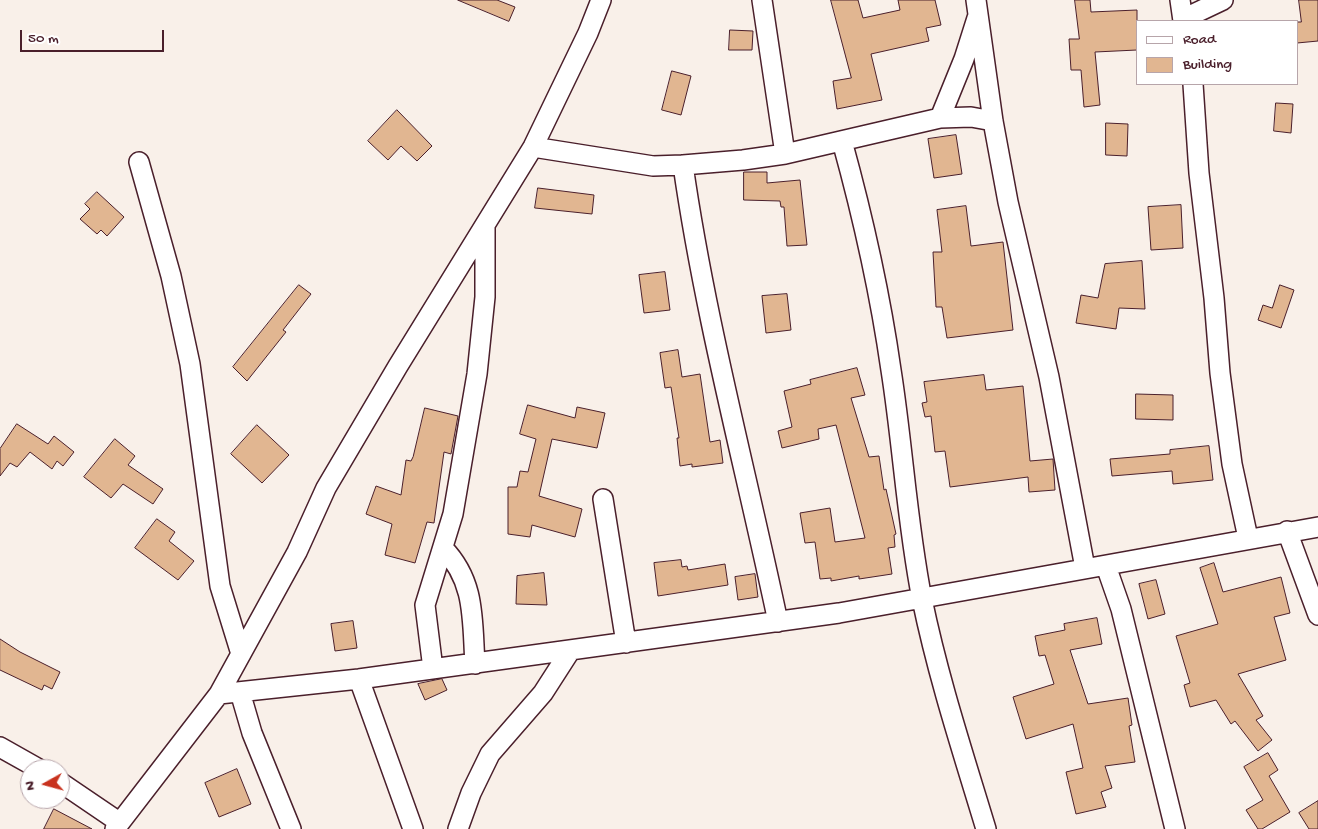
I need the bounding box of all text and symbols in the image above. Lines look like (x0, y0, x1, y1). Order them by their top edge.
scale bar (22, 20, 166, 52)
legend (1136, 20, 1298, 85)
text: 50 m (28, 30, 59, 48)
text: Road (1183, 31, 1216, 49)
text: Building (1183, 56, 1232, 74)
north arrow (20, 759, 70, 809)
text: N (22, 780, 40, 791)

